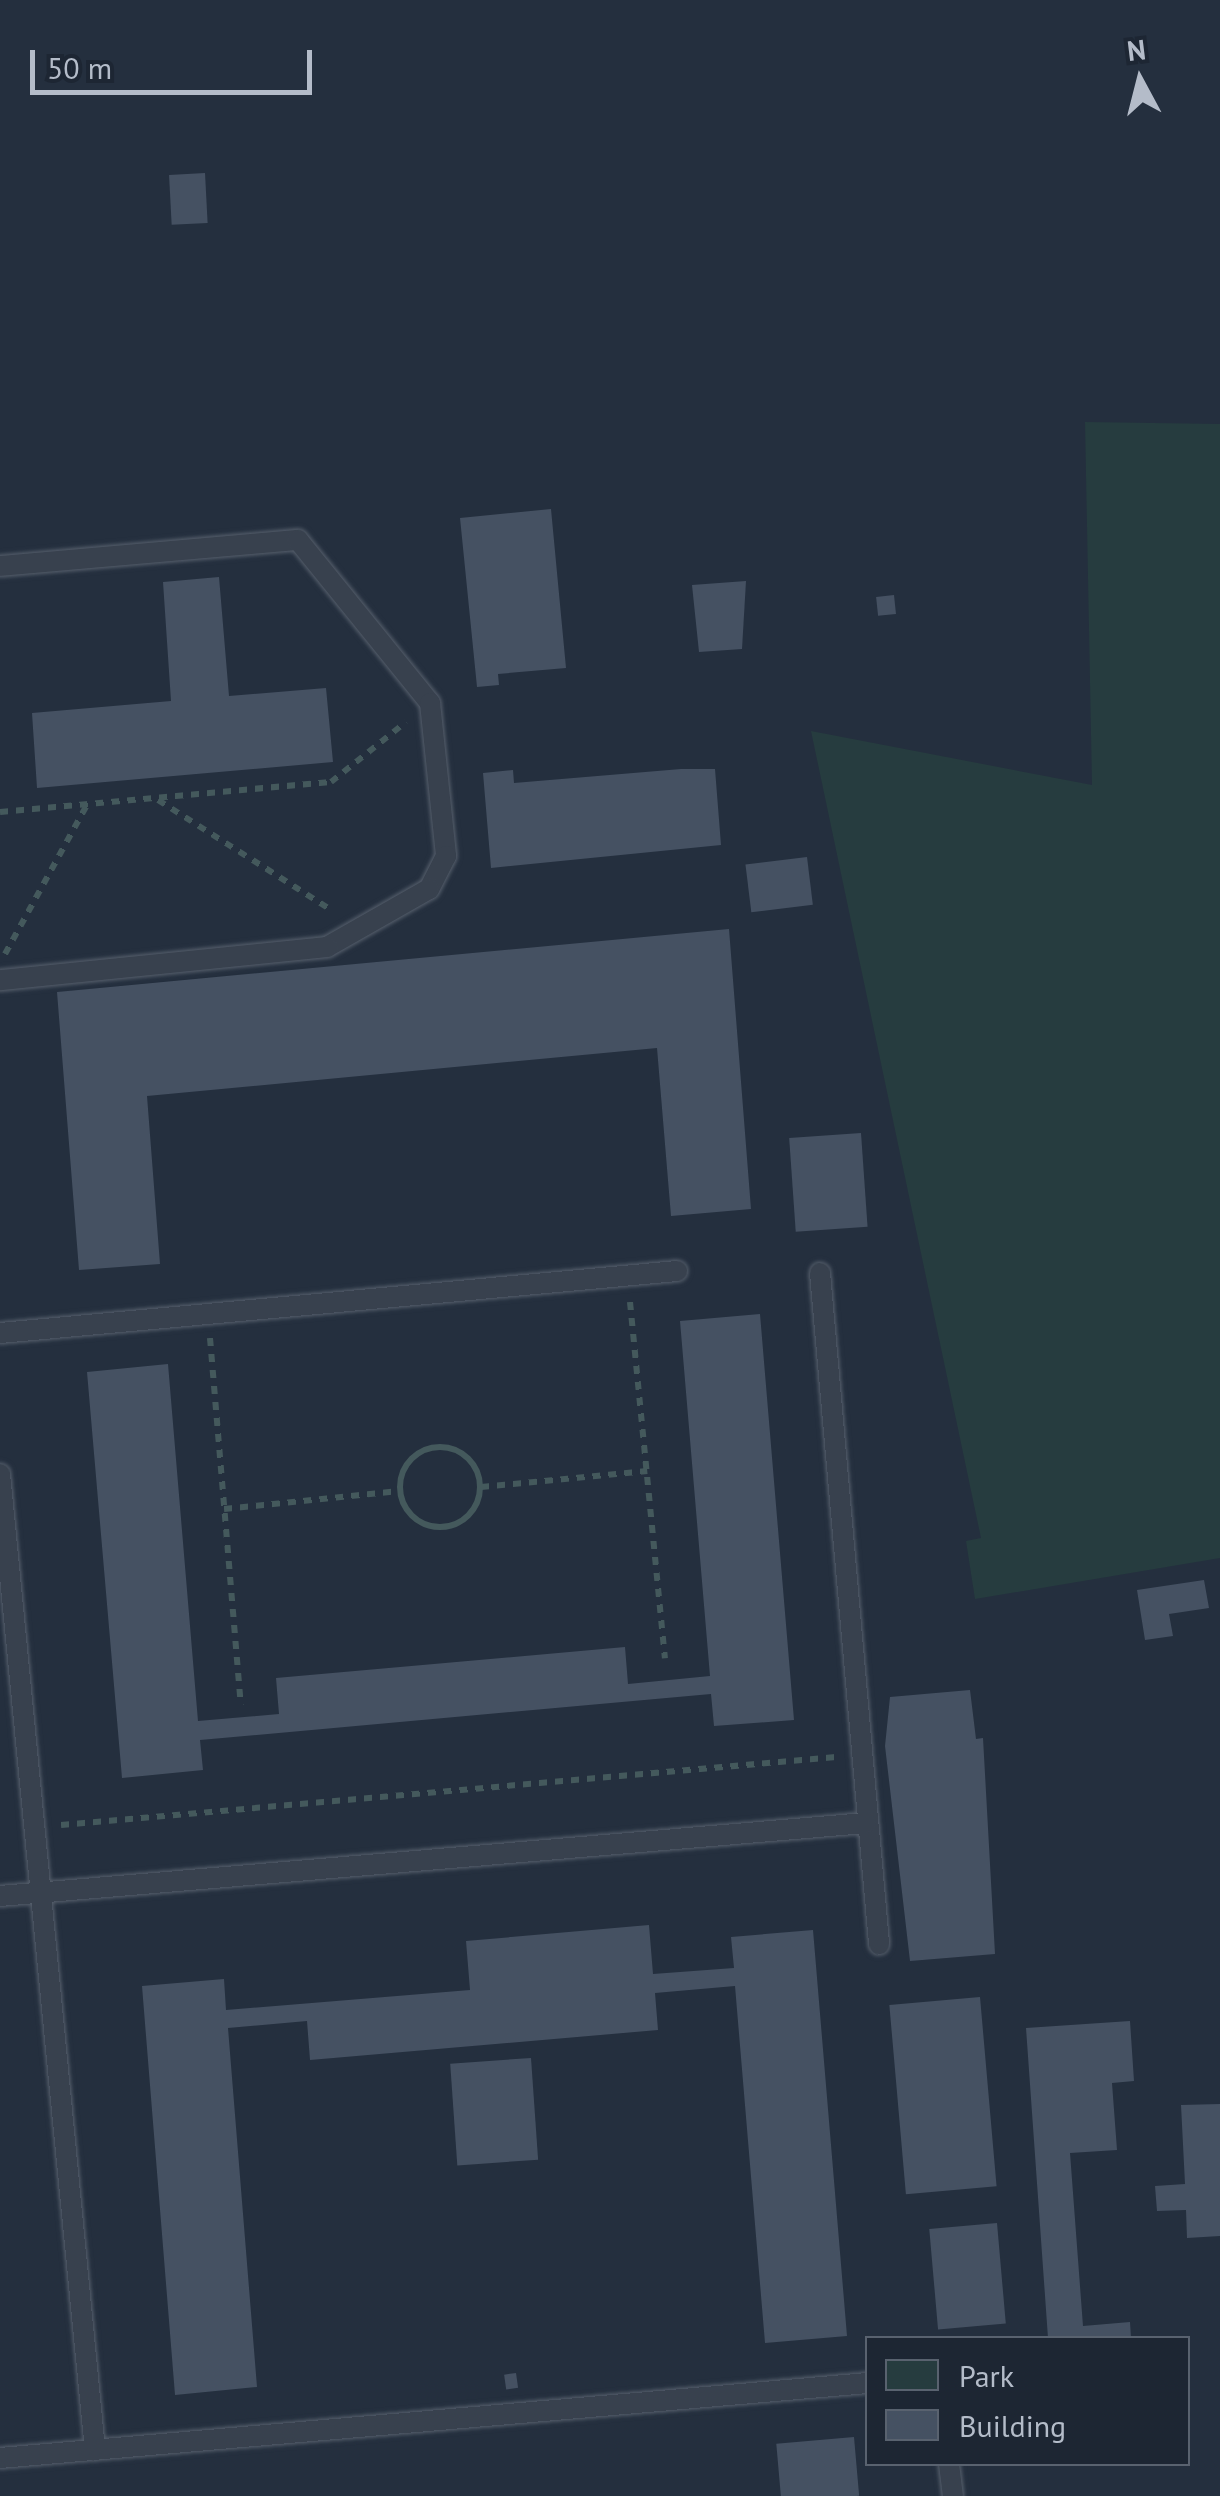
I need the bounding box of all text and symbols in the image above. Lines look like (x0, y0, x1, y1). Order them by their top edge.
scale bar (35, 30, 318, 92)
north arrow (1090, 30, 1190, 130)
text: N (1125, 30, 1148, 69)
text: 50 m (47, 48, 112, 87)
legend (865, 2336, 1190, 2466)
text: Park (959, 2356, 1014, 2395)
text: Building (959, 2406, 1066, 2445)

